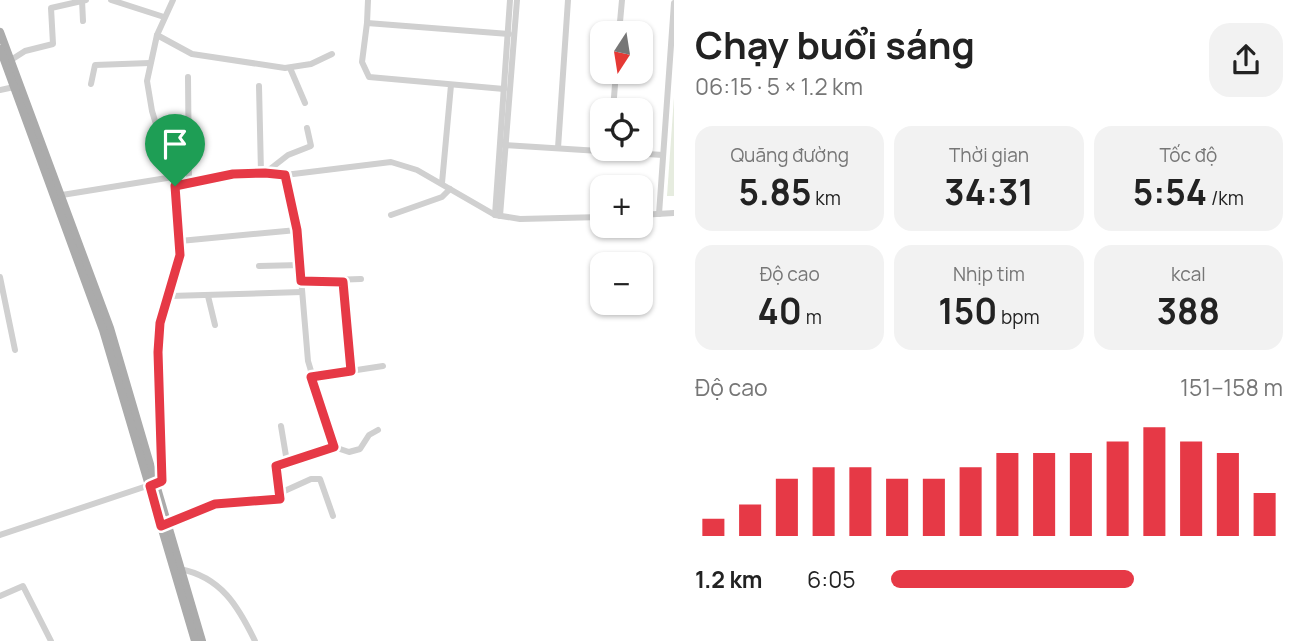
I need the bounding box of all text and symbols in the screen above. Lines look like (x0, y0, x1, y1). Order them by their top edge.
text: Chạy buổi sáng (695, 18, 975, 70)
north arrow (590, 21, 653, 84)
map controls (590, 21, 653, 315)
button: share (1209, 23, 1283, 97)
text: 06:15 · 5 × 1.2 km (695, 70, 863, 102)
button: locate (590, 98, 653, 161)
pin (145, 114, 205, 186)
icon: arrive (156, 125, 194, 163)
text: Quãng đường (730, 142, 849, 168)
text: Thời gian (949, 142, 1029, 168)
text: Tốc độ (1159, 142, 1217, 168)
text: 5.85 (738, 168, 812, 216)
text: 34:31 (944, 168, 1034, 216)
text: 5:54 (1133, 168, 1207, 216)
button: + (590, 175, 653, 238)
text: km (812, 185, 841, 211)
text: /km (1207, 185, 1244, 211)
button: − (590, 252, 653, 315)
text: Độ cao (760, 261, 820, 287)
text: Nhịp tim (953, 261, 1025, 287)
text: kcal (1171, 261, 1206, 287)
text: 40 (758, 287, 802, 335)
text: 150 (938, 287, 997, 335)
text: 388 (1157, 287, 1220, 335)
text: m (802, 304, 822, 330)
text: bpm (997, 304, 1040, 330)
text: Độ cao (695, 371, 768, 403)
text: 151–158 m (1180, 371, 1283, 403)
text: 1.2 km (695, 563, 762, 595)
text: 6:05 (807, 563, 855, 595)

